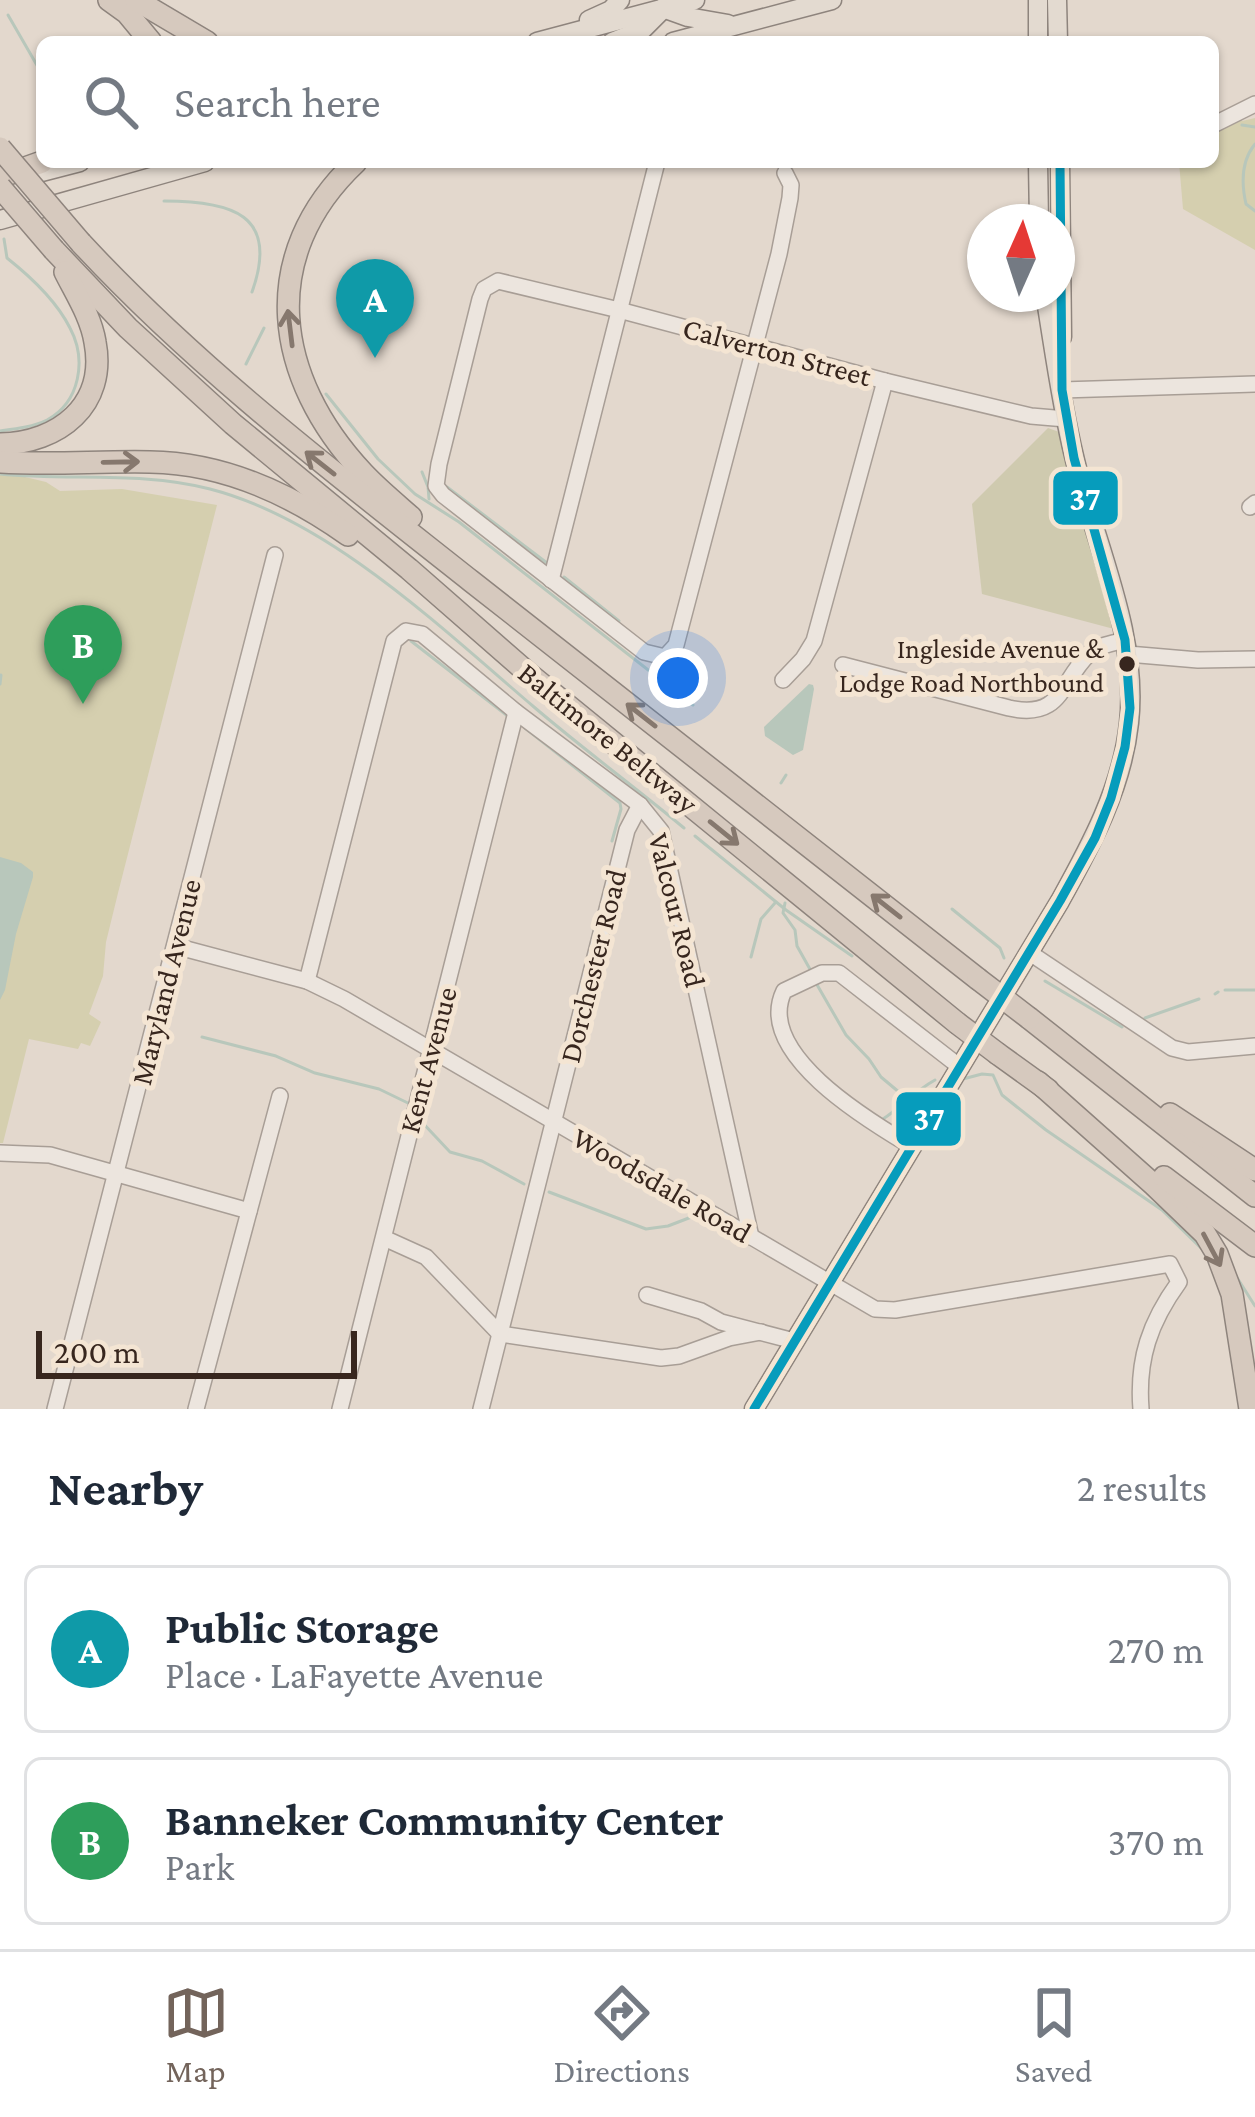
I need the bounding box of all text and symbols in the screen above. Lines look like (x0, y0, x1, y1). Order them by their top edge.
search box (36, 36, 1219, 168)
icon: search (78, 69, 144, 135)
text: Search here (174, 77, 381, 127)
north arrow (967, 204, 1075, 312)
pin: A (336, 259, 414, 358)
one-way arrow (278, 309, 300, 348)
street label: Calverton Street (679, 311, 876, 393)
one-way arrow (305, 450, 337, 477)
one-way arrow (101, 451, 140, 473)
line badge: 37 (1051, 469, 1120, 527)
text: 37 (1069, 480, 1101, 517)
pin: B (44, 605, 122, 704)
place label: Ingleside Avenue & Lodge Road Northbound (839, 634, 1105, 698)
your location (648, 648, 708, 708)
marker: Ingleside Avenue & Lodge Road Northbound (1116, 653, 1138, 675)
street label: Baltimore Beltway (512, 655, 704, 821)
one-way arrow (626, 702, 658, 729)
one-way arrow (708, 819, 739, 846)
street label: Valcour Road (642, 829, 713, 991)
street label: Dorchester Road (553, 865, 633, 1066)
street label: Maryland Avenue (124, 876, 208, 1088)
one-way arrow (870, 893, 902, 920)
street label: Kent Avenue (392, 983, 463, 1137)
line badge: 37 (894, 1090, 963, 1148)
text: 37 (913, 1100, 945, 1137)
street label: Woodsdale Road (567, 1120, 758, 1249)
one-way arrow (1201, 1232, 1224, 1267)
scale bar (36, 1325, 357, 1378)
text: 200 m (54, 1333, 140, 1370)
text: Nearby (48, 1459, 203, 1516)
text: 2 results (1077, 1466, 1207, 1509)
text: Public Storage (165, 1603, 439, 1653)
text: A (78, 1628, 102, 1671)
text: 270 m (1108, 1628, 1204, 1671)
text: Place · LaFayette Avenue (165, 1653, 543, 1696)
text: Banneker Community Center (165, 1795, 723, 1845)
text: B (79, 1820, 101, 1863)
text: 370 m (1108, 1820, 1204, 1863)
text: Park (165, 1845, 234, 1888)
tab: Map (163, 1980, 229, 2089)
tab: Directions (554, 1980, 690, 2089)
tab: Saved (1015, 1980, 1092, 2089)

